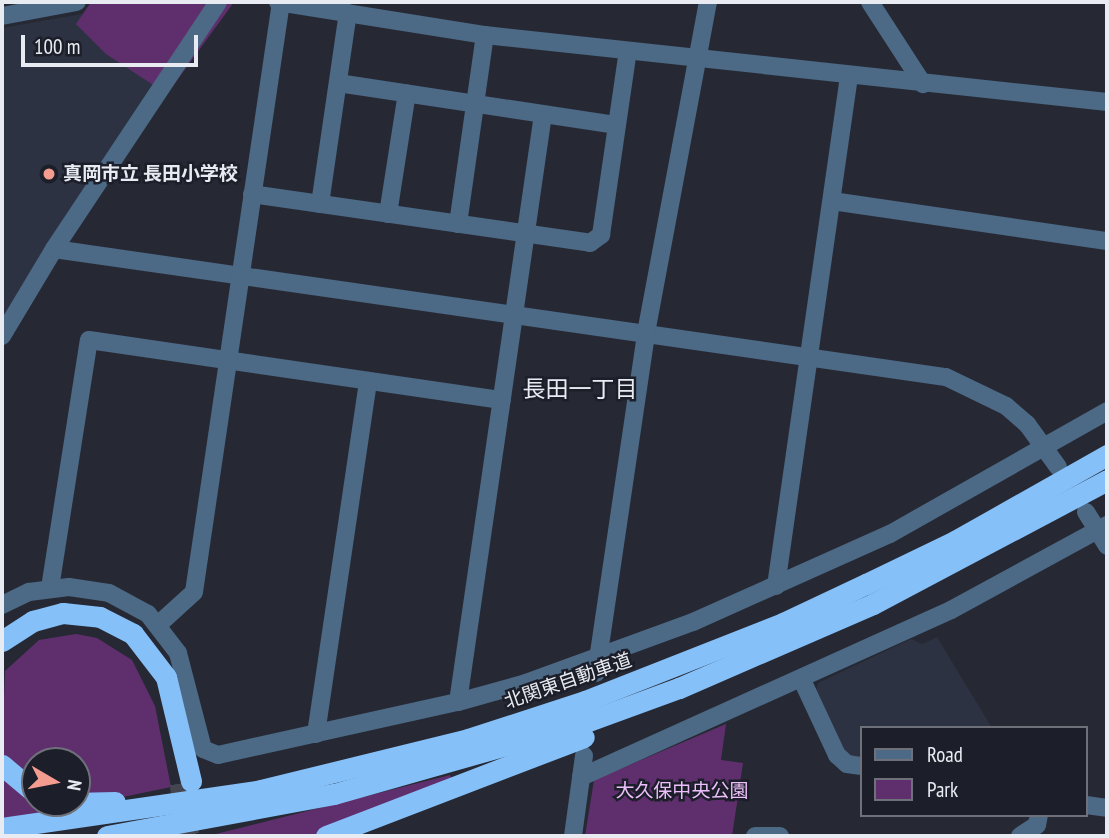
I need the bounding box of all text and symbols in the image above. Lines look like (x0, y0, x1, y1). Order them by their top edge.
scale bar (24, 21, 201, 65)
text: 100 m (34, 33, 80, 60)
place label: 真岡市立 長田小学校 (63, 163, 238, 185)
marker: 真岡市立 長田小学校 (41, 166, 57, 182)
district label: 長田一丁目 (523, 375, 637, 403)
street label: 北関東自動車道 (501, 649, 635, 713)
legend (860, 726, 1088, 817)
text: Road (927, 741, 963, 768)
north arrow (21, 747, 91, 817)
text: Park (927, 776, 958, 803)
text: N (62, 778, 87, 792)
park label: 大久保中央公園 (616, 780, 748, 802)

